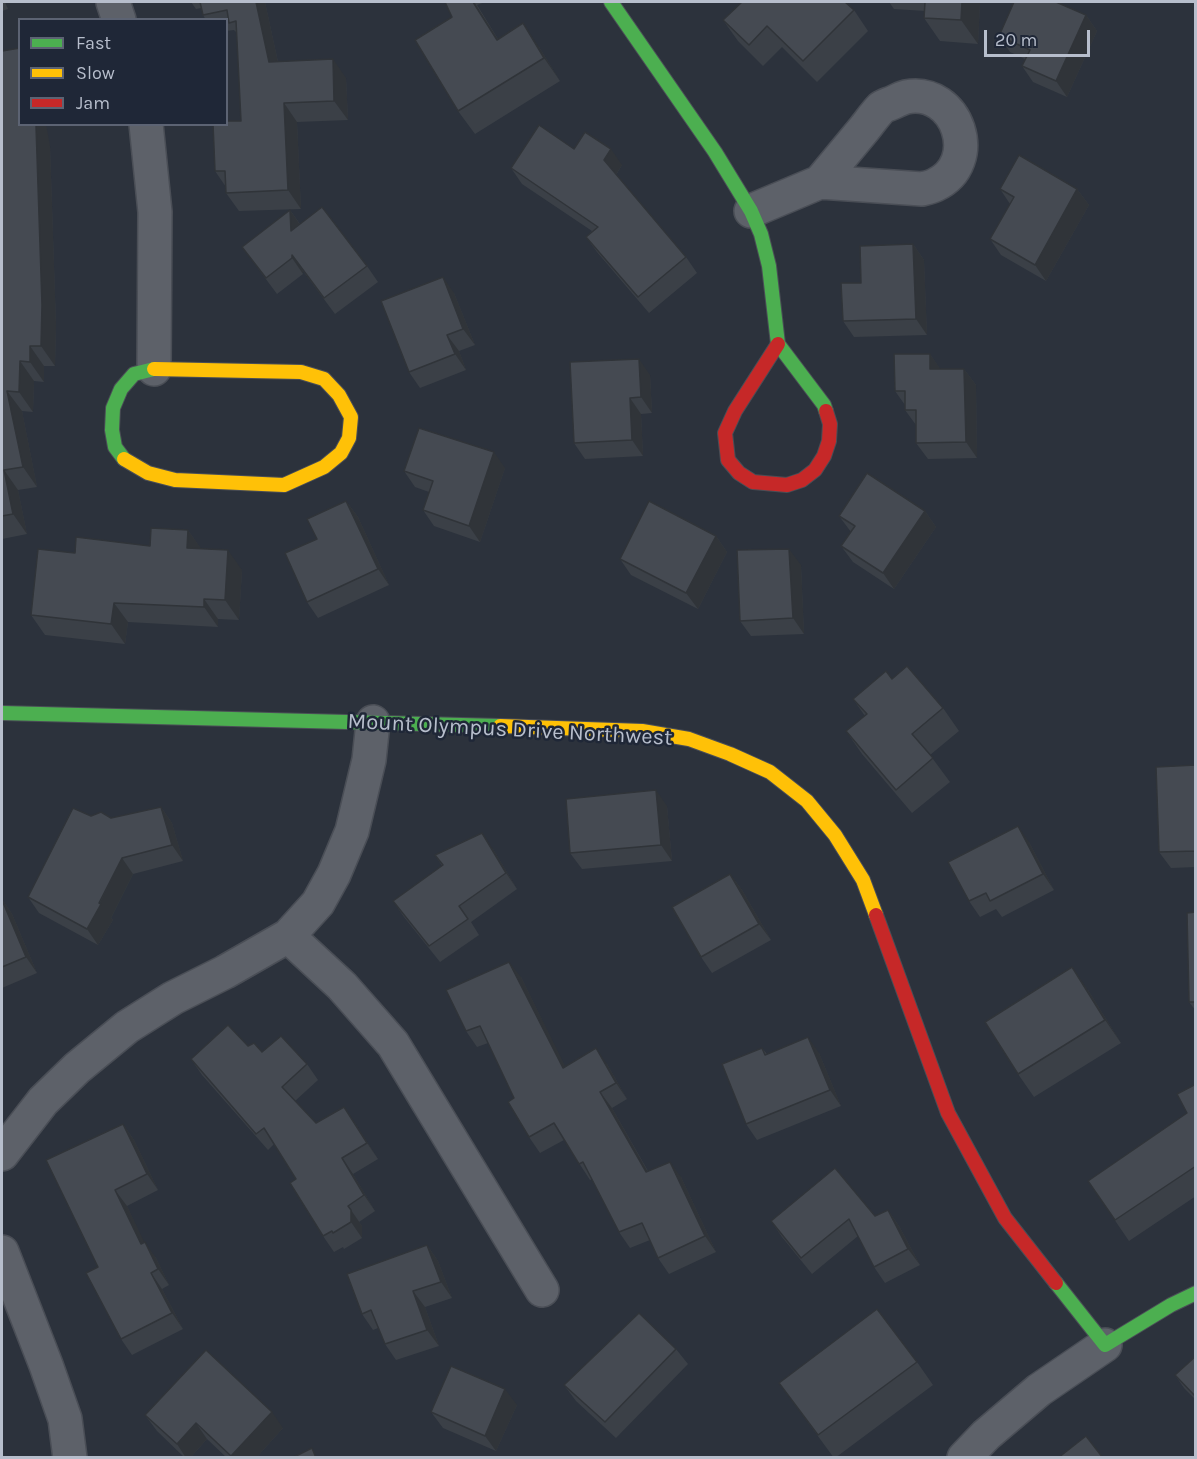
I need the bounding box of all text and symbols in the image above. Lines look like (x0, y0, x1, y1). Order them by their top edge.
legend (18, 18, 228, 126)
scale bar (987, 18, 1094, 56)
text: 20 m (995, 29, 1037, 51)
text: Fast (76, 32, 111, 54)
text: Slow (76, 62, 115, 84)
text: Jam (76, 92, 110, 114)
street label: Mount Olympus Drive Northwest (347, 708, 673, 752)

